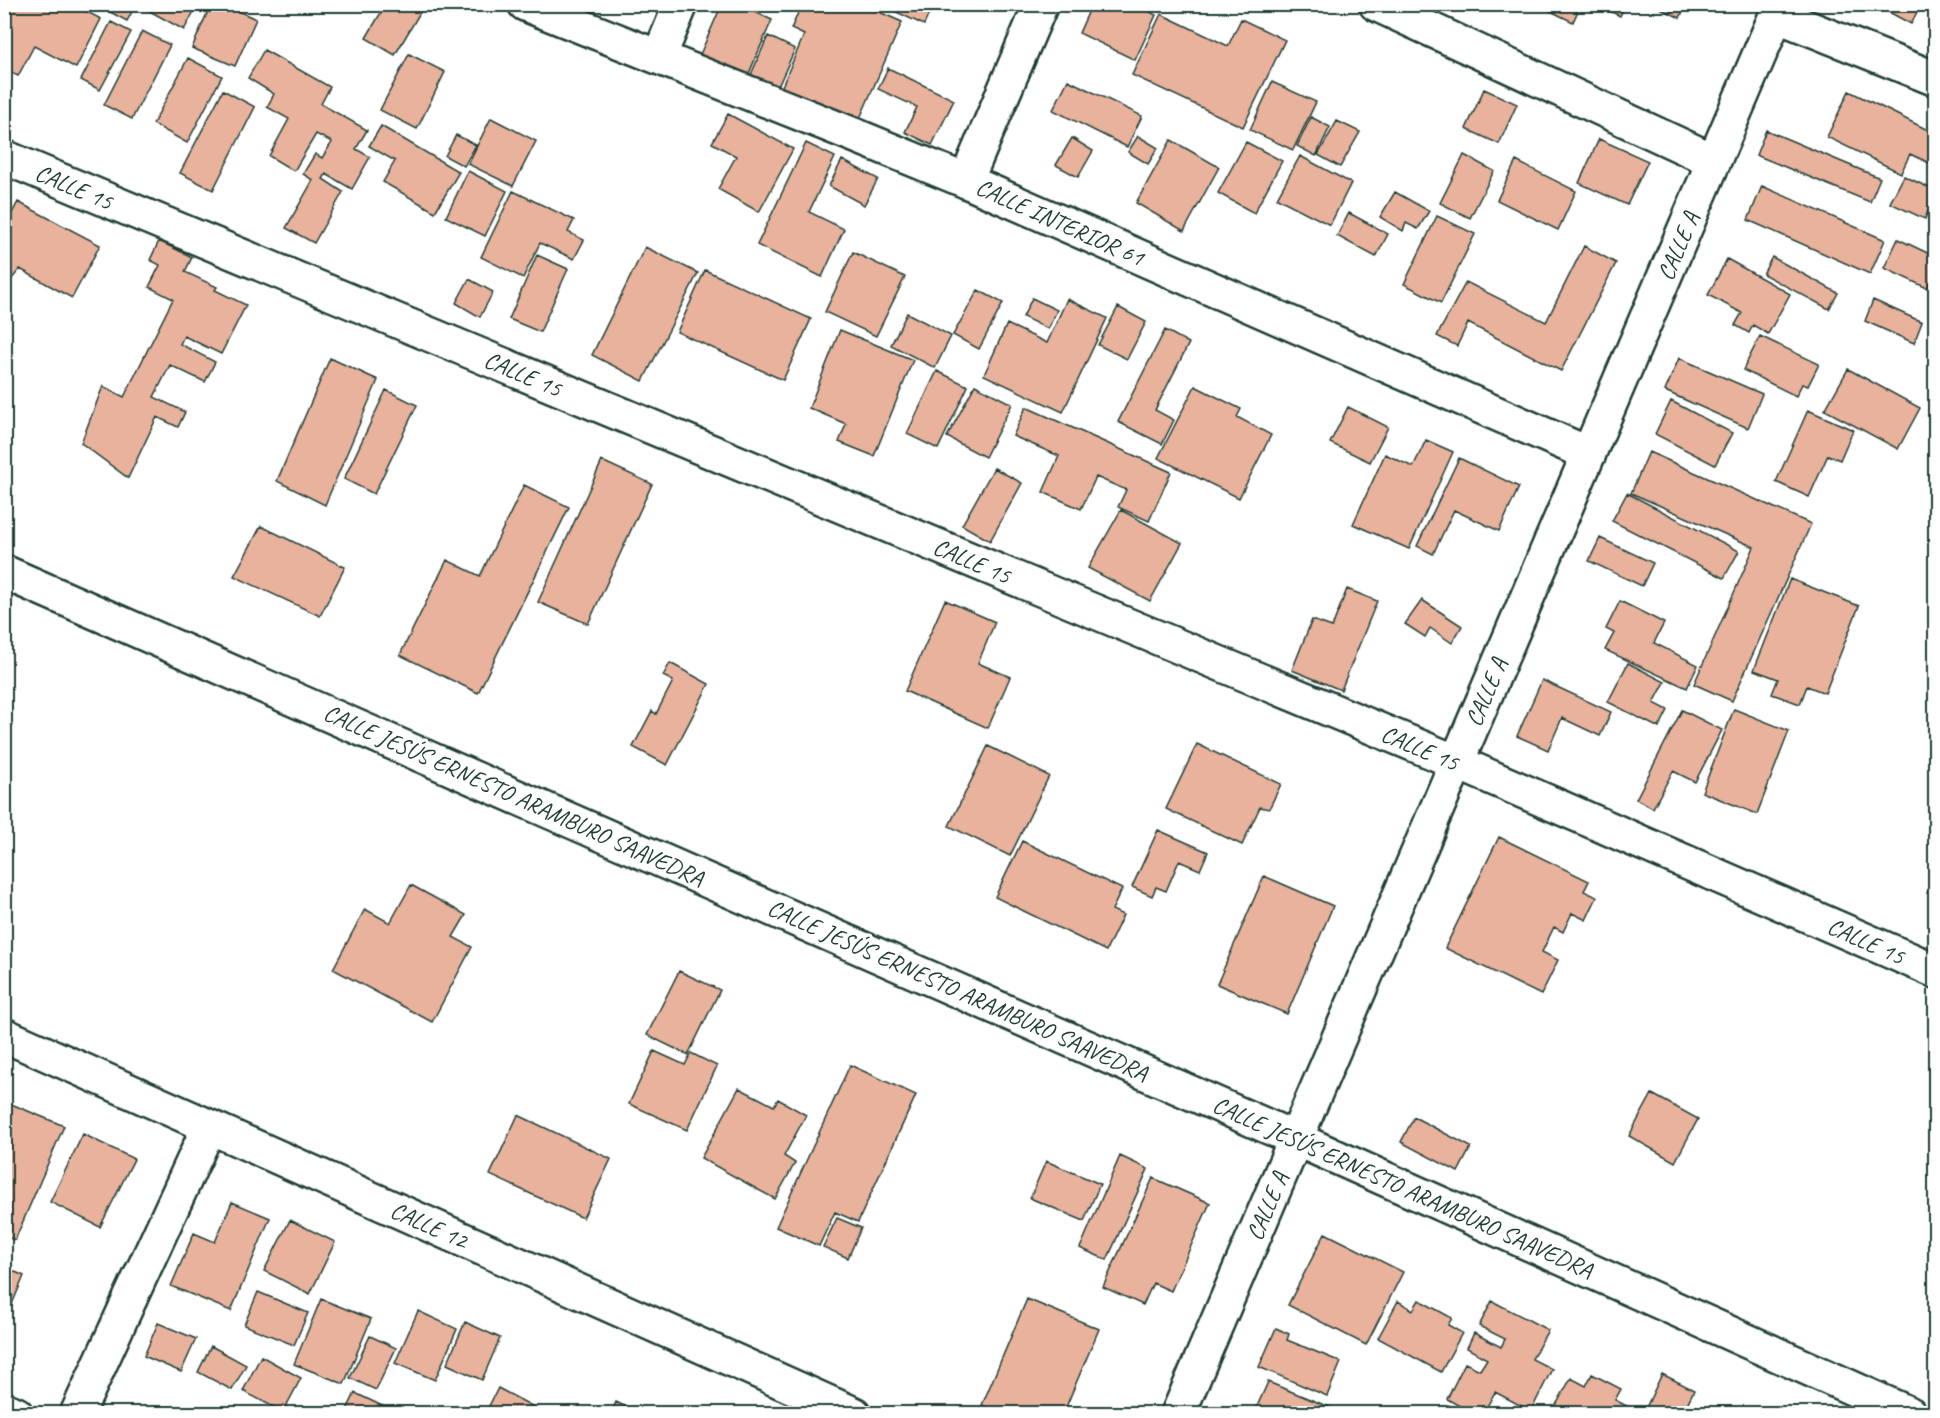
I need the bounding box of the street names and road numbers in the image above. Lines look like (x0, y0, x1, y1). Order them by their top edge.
street label: CALLE 15 (31, 157, 118, 217)
street label: CALLE INTERIOR 61 (971, 172, 1150, 273)
street label: CALLE A (1650, 206, 1706, 285)
street label: CALLE 15 (480, 344, 567, 404)
street label: CALLE 15 (929, 531, 1016, 591)
street label: CALLE A (1458, 652, 1514, 731)
street label: CALLE JESÚS ERNESTO ARAMBURO SAAVEDRA (319, 697, 710, 893)
street label: CALLE 15 (1377, 718, 1464, 778)
street label: CALLE JESÚS ERNESTO ARAMBURO SAAVEDRA (763, 892, 1154, 1088)
street label: CALLE 15 (1823, 911, 1910, 972)
street label: CALLE JESÚS ERNESTO ARAMBURO SAAVEDRA (1208, 1089, 1599, 1285)
street label: CALLE A (1239, 1166, 1295, 1245)
street label: CALLE 12 (386, 1195, 474, 1256)

